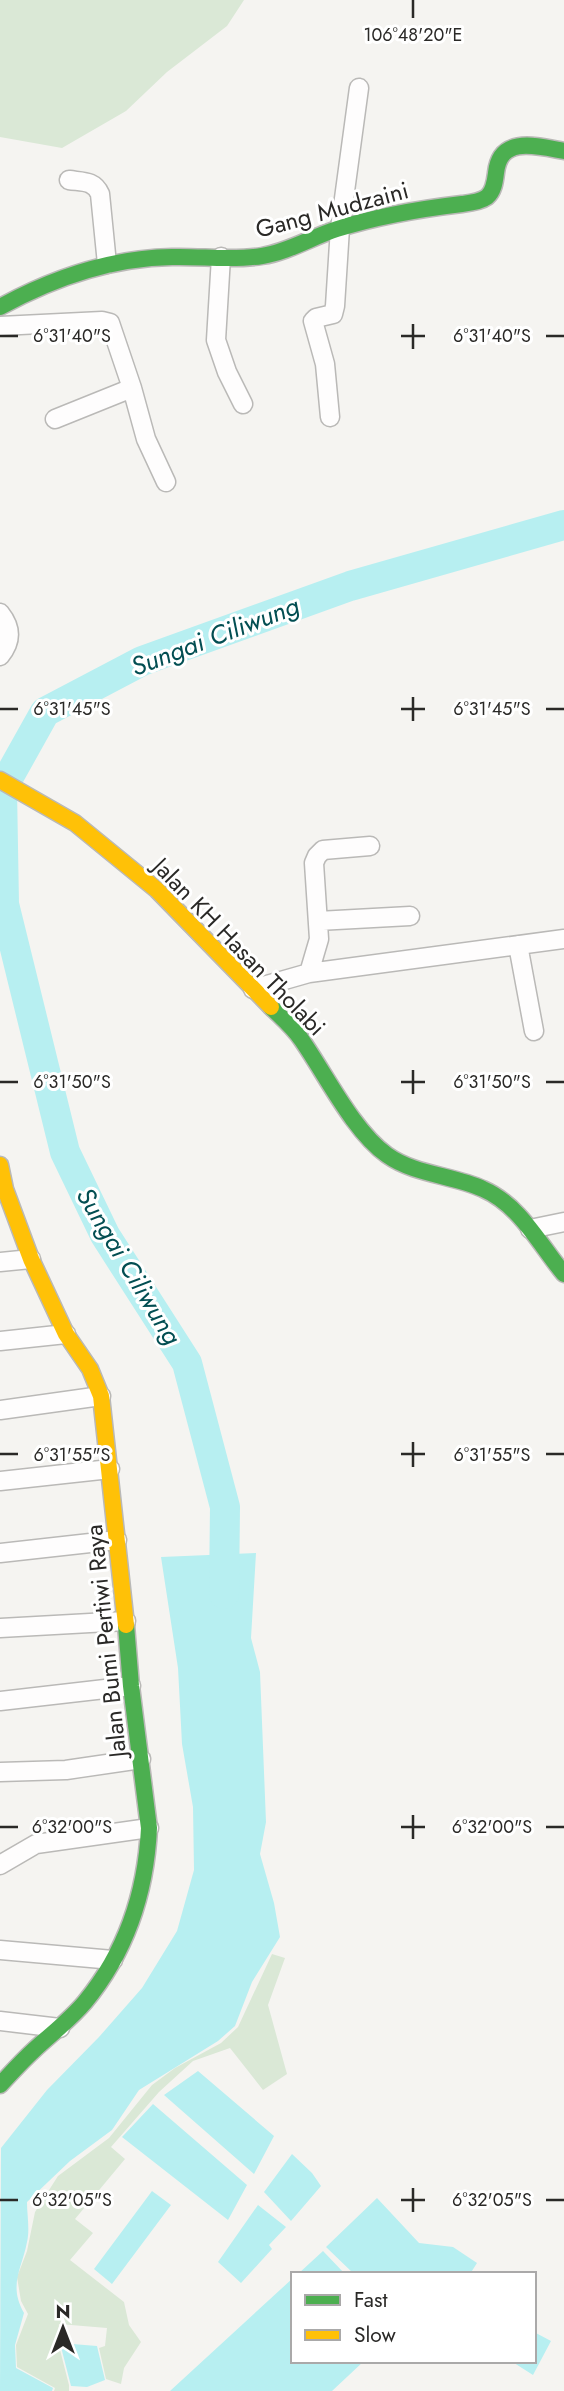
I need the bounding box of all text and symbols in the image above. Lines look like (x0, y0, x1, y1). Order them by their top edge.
text: 106°48'20"E (363, 22, 463, 48)
street label: Gang Mudzaini (252, 172, 412, 247)
text: 6°31'40"S (33, 323, 111, 349)
text: 6°31'40"S (453, 323, 531, 349)
water label: Sungai Ciliwung (125, 586, 305, 686)
text: 6°31'45"S (33, 696, 111, 722)
text: 6°31'45"S (453, 696, 531, 722)
street label: Jalan KH Hasan Tholabi (143, 848, 334, 1044)
text: 6°31'50"S (33, 1069, 111, 1095)
text: 6°31'50"S (453, 1069, 531, 1095)
water label: Sungai Ciliwung (67, 1180, 191, 1352)
text: 6°31'55"S (34, 1442, 111, 1468)
text: 6°31'55"S (454, 1442, 531, 1468)
street label: Jalan Bumi Pertiwi Raya (76, 1523, 135, 1762)
text: 6°32'00"S (32, 1814, 112, 1840)
text: 6°32'00"S (452, 1814, 532, 1840)
text: 6°32'05"S (32, 2187, 112, 2213)
text: 6°32'05"S (452, 2187, 532, 2213)
legend (291, 2272, 536, 2363)
text: Fast (354, 2285, 387, 2315)
north arrow (28, 2293, 98, 2363)
text: N (55, 2298, 71, 2325)
text: Slow (354, 2320, 396, 2350)

